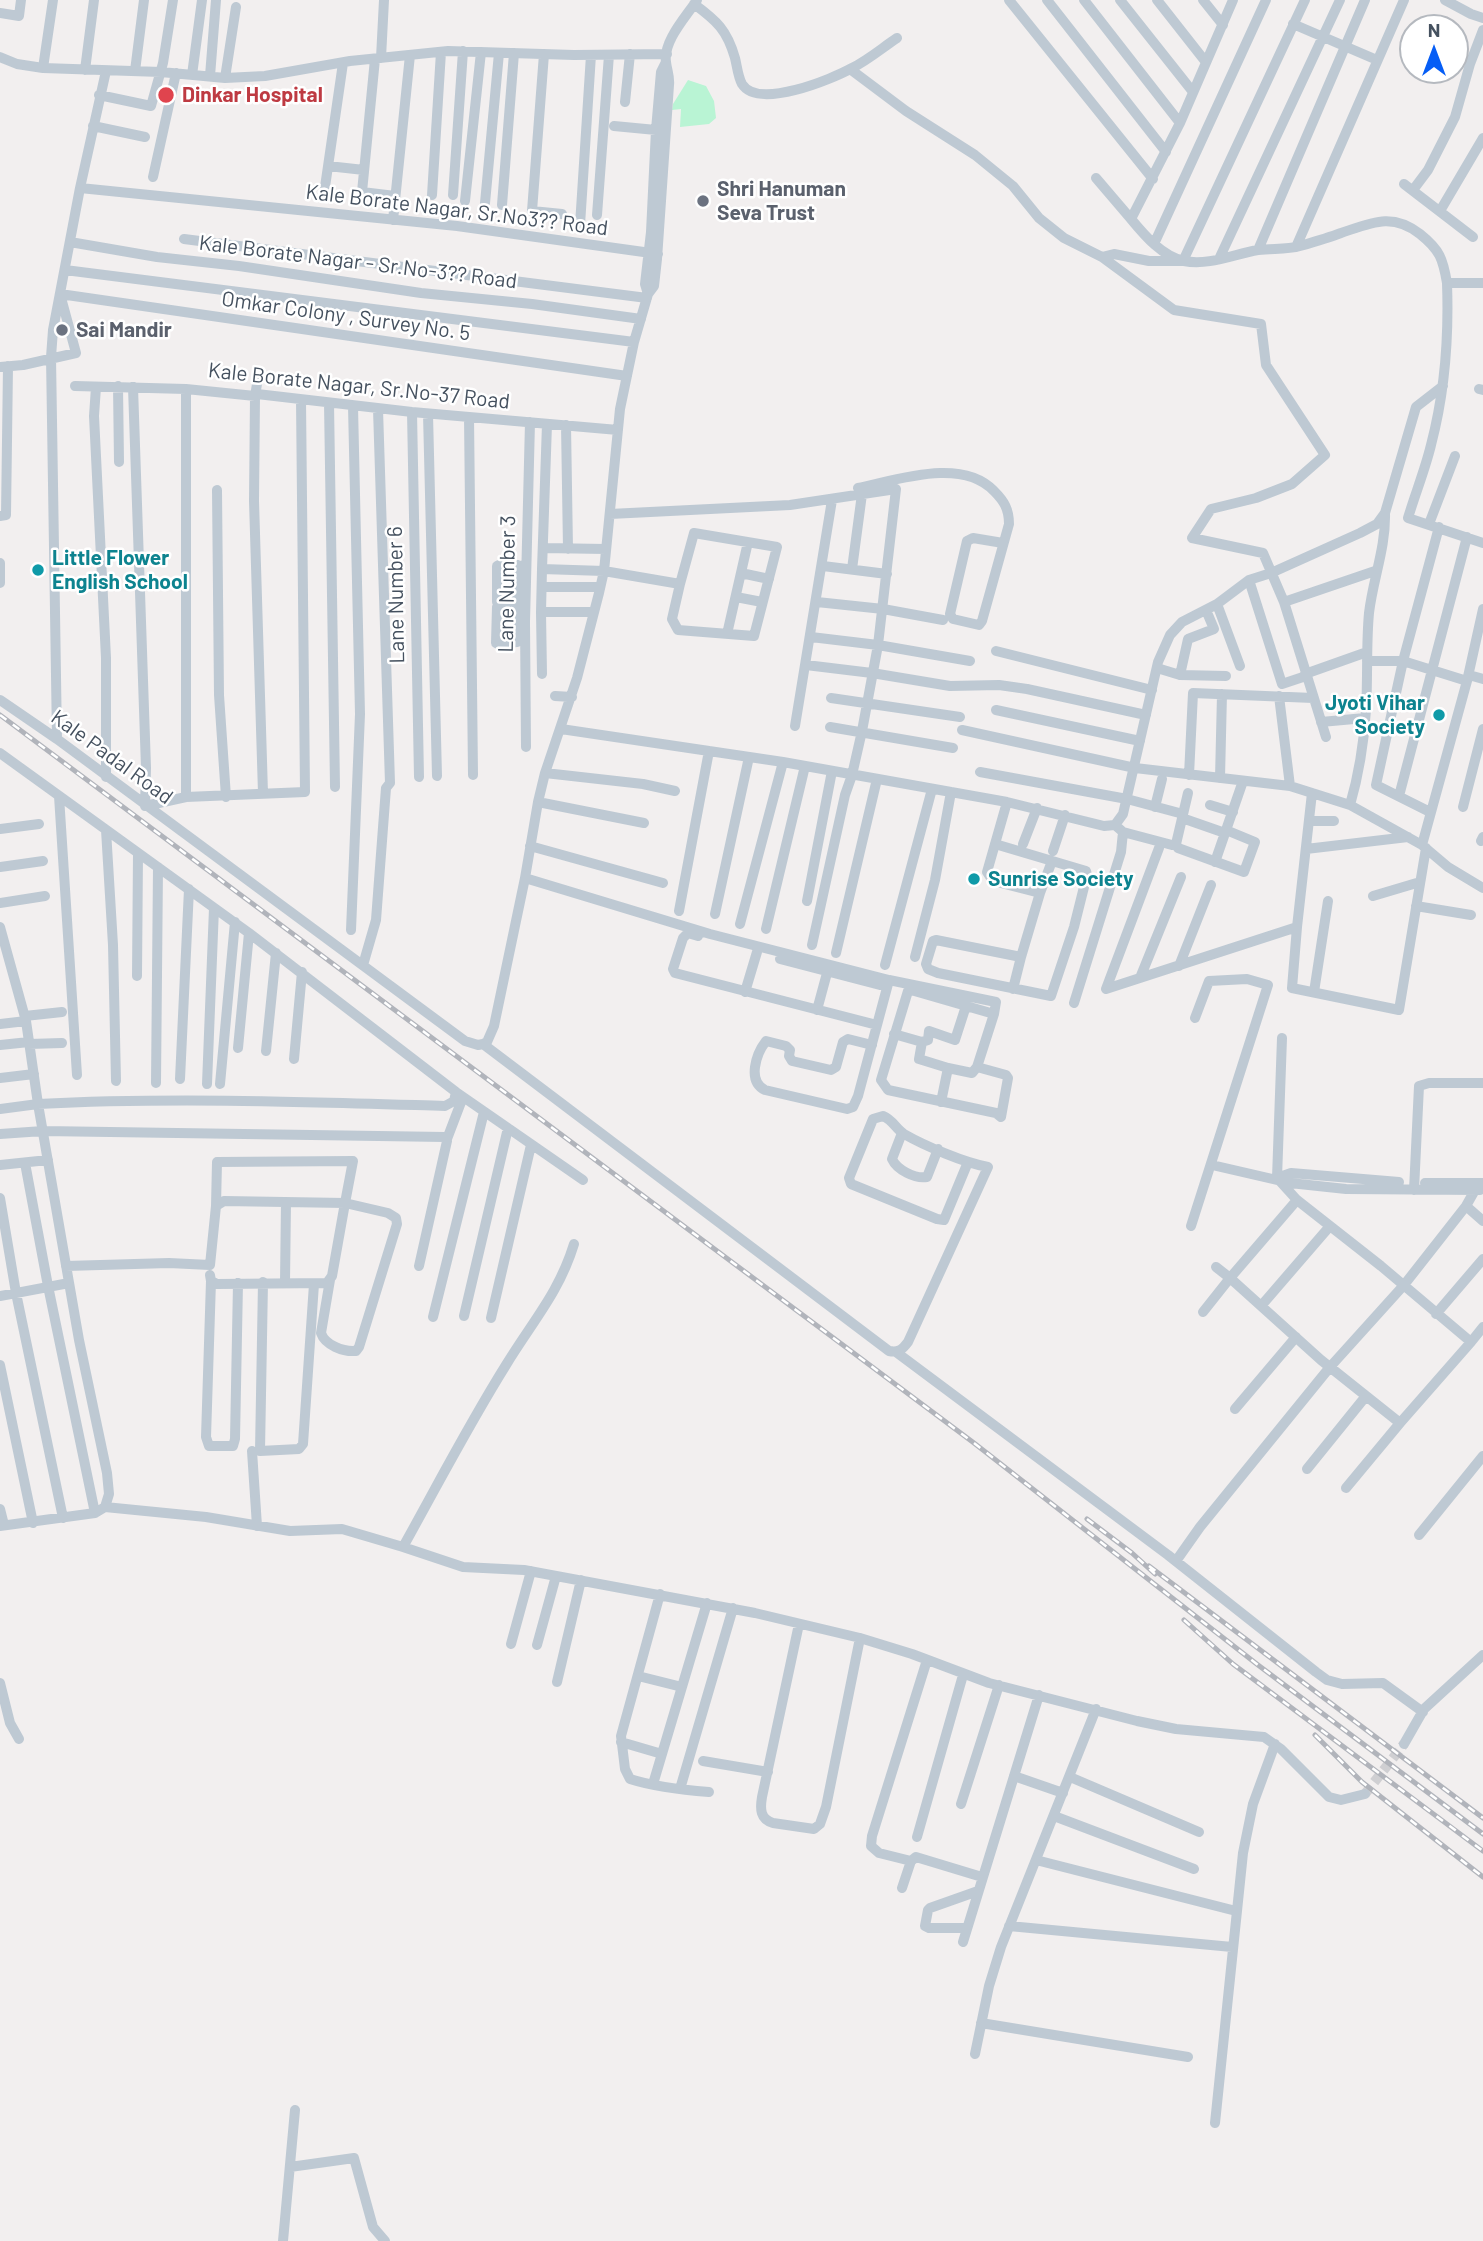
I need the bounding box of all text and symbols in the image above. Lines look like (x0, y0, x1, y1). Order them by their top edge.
north arrow (1399, 14, 1469, 84)
text: N (1428, 18, 1440, 41)
place label: Dinkar Hospital (182, 82, 323, 108)
marker: Dinkar Hospital (156, 85, 176, 105)
place label: Shri Hanuman Seva Trust (717, 176, 846, 226)
street label: Kale Borate Nagar, Sr.No3?? Road (304, 179, 610, 241)
marker: Shri Hanuman Seva Trust (695, 193, 711, 209)
street label: Kale Borate Nagar - Sr.No-3?? Road (197, 230, 519, 294)
street label: Omkar Colony , Survey No. 5 (220, 286, 472, 346)
place label: Sai Mandir (76, 317, 172, 343)
marker: Sai Mandir (54, 322, 70, 338)
street label: Kale Borate Nagar, Sr.No-37 Road (207, 358, 511, 414)
street label: Lane Number 3 (493, 515, 521, 653)
street label: Lane Number 6 (382, 526, 410, 664)
place label: Little Flower English School (52, 545, 188, 595)
marker: Little Flower English School (30, 562, 46, 578)
place label: Jyoti Vihar Society (1325, 690, 1425, 740)
street label: Kale Padal Road (46, 704, 178, 810)
marker: Jyoti Vihar Society (1431, 707, 1447, 723)
place label: Sunrise Society (988, 866, 1134, 892)
marker: Sunrise Society (966, 871, 982, 887)

